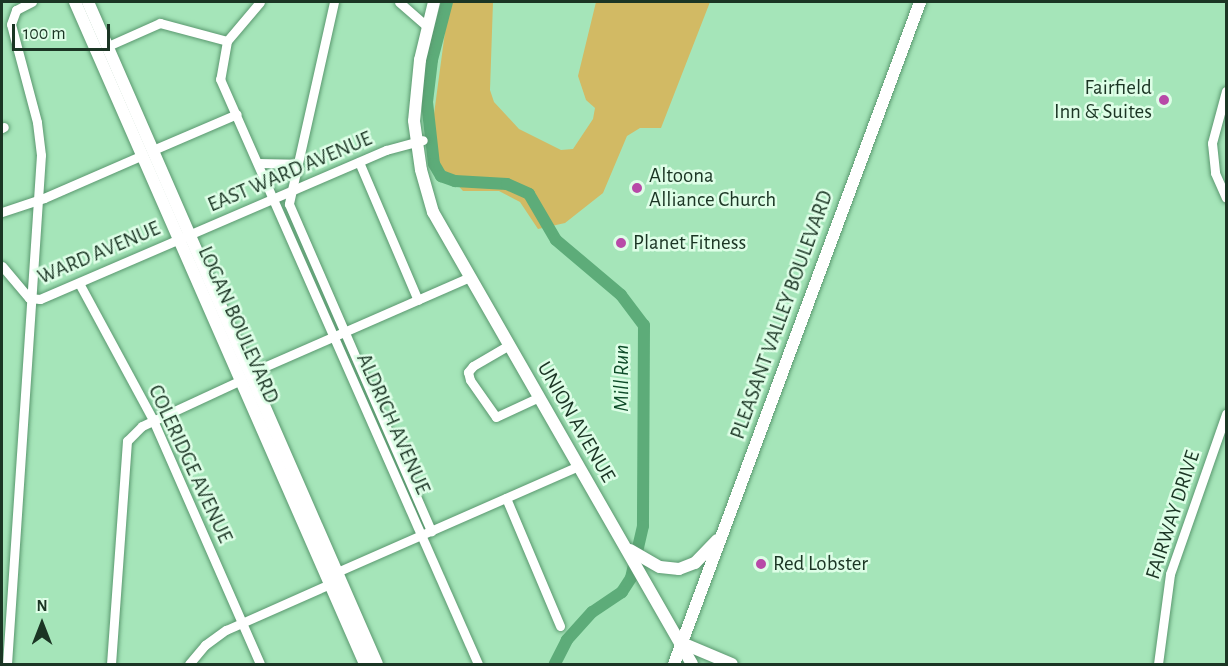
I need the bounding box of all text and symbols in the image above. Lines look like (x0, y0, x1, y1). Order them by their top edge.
scale bar (15, 12, 112, 50)
text: 100 m (23, 25, 66, 43)
place label: Fairfield Inn & Suites (1054, 75, 1152, 125)
marker: Fairfield Inn & Suites (1157, 93, 1171, 107)
street label: EAST WARD AVENUE (204, 126, 376, 218)
place label: Altoona Alliance Church (649, 163, 776, 213)
marker: Altoona Alliance Church (630, 181, 644, 195)
street label: PLEASANT VALLEY BOULEVARD (725, 187, 839, 443)
street label: WARD AVENUE (34, 216, 164, 290)
place label: Planet Fitness (633, 230, 746, 256)
marker: Planet Fitness (614, 236, 628, 250)
street label: LOGAN BOULEVARD (192, 243, 284, 407)
water label: Mill Run (609, 344, 635, 412)
street label: ALDRICH AVENUE (351, 350, 435, 498)
street label: UNION AVENUE (531, 357, 621, 487)
street label: COLERIDGE AVENUE (142, 381, 238, 547)
street label: FAIRWAY DRIVE (1140, 447, 1206, 583)
place label: Red Lobster (773, 551, 868, 577)
marker: Red Lobster (754, 557, 768, 571)
north arrow (12, 594, 72, 654)
text: N (36, 598, 48, 614)

